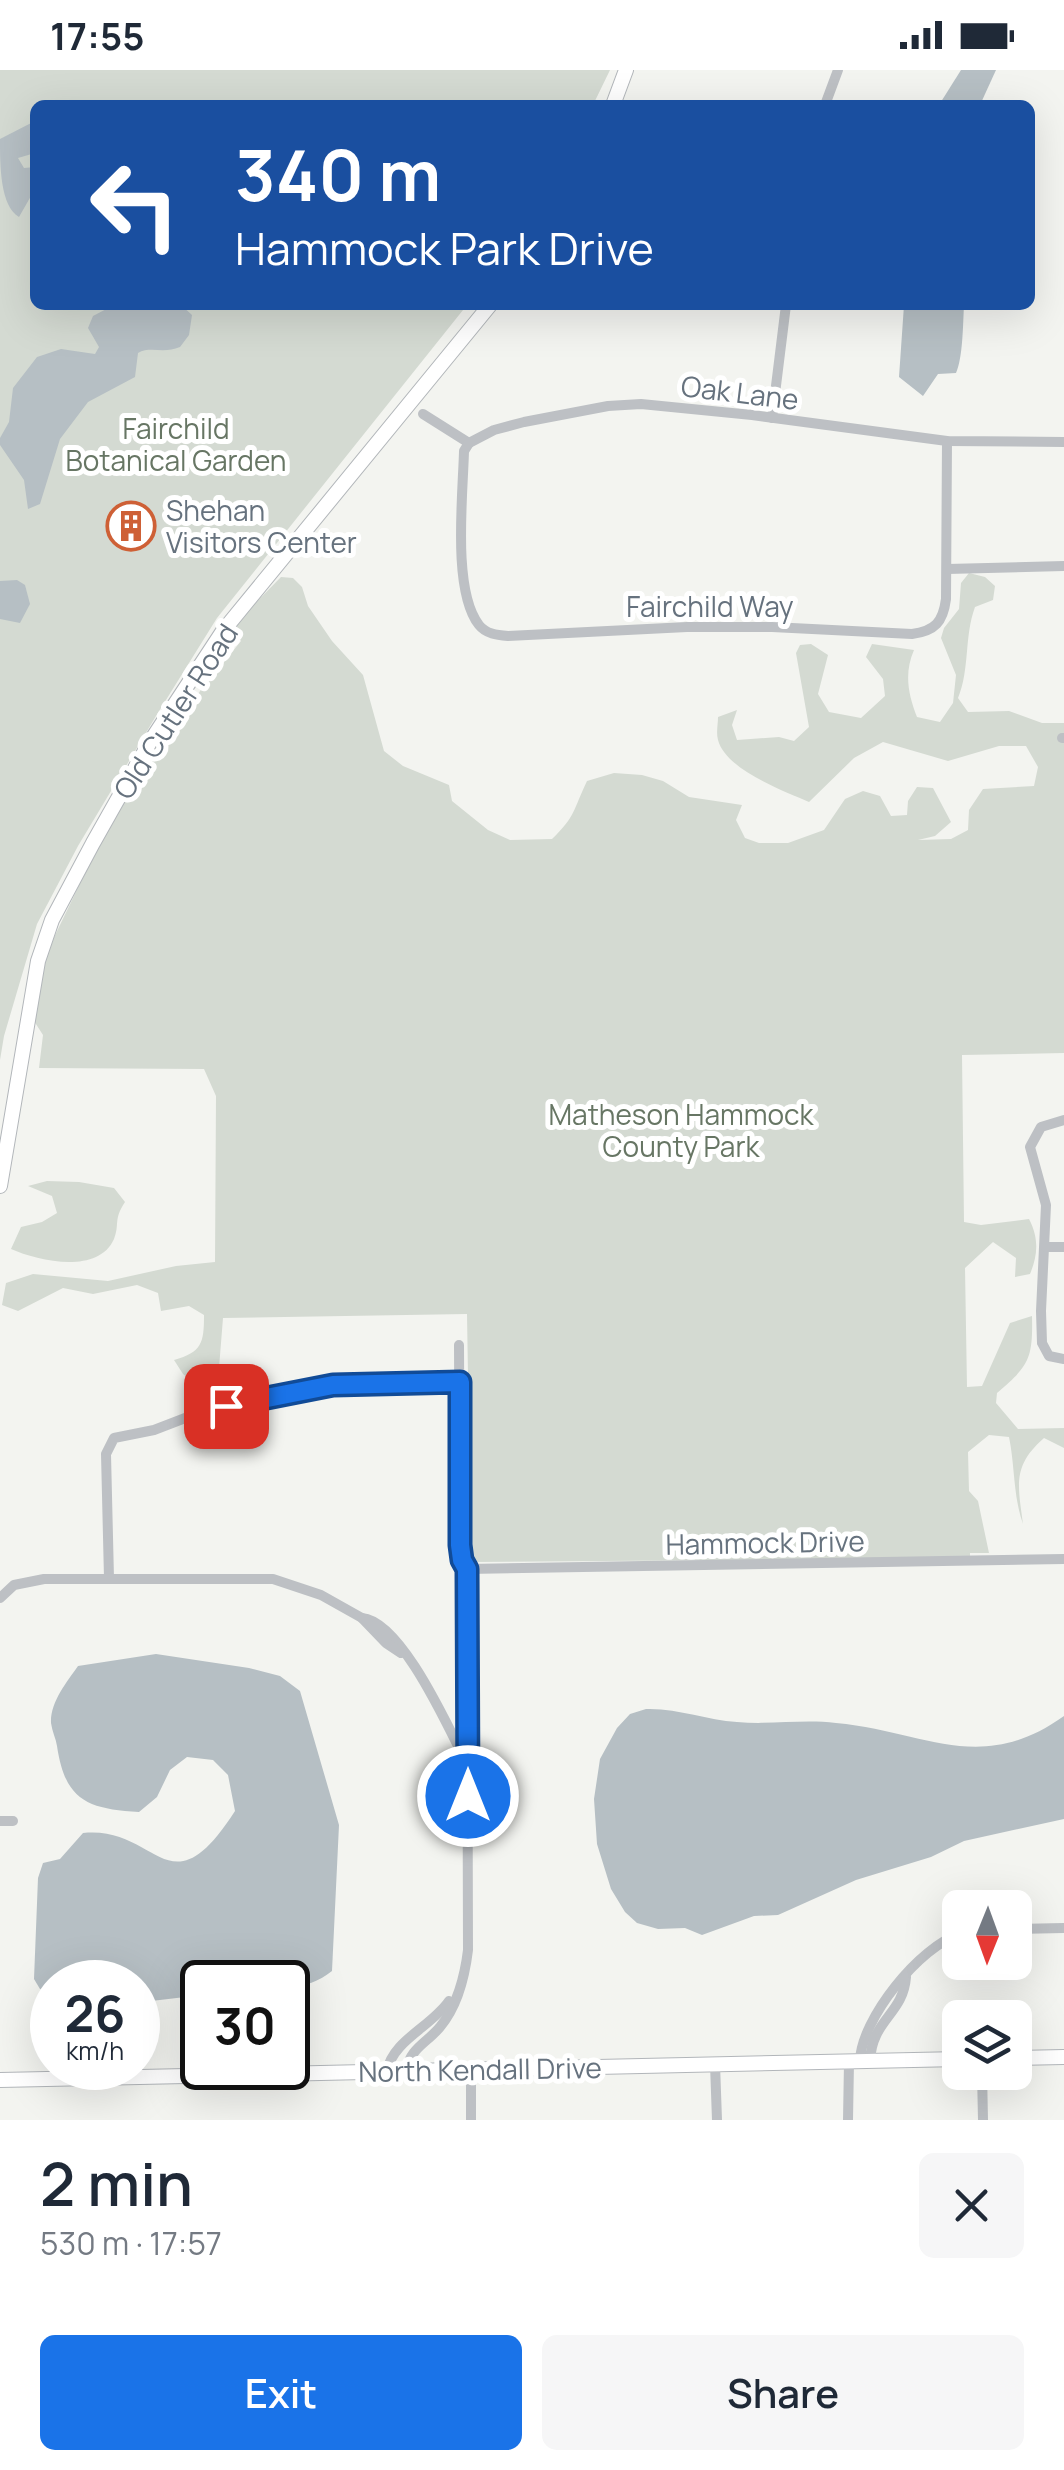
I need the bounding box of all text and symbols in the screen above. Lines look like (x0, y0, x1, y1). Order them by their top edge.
text: 17:55 (50, 9, 144, 61)
text: 340 m (235, 126, 441, 222)
icon: left (70, 140, 200, 270)
text: Hammock Park Drive (235, 217, 654, 279)
street label: Oak Lane (679, 366, 801, 418)
park label: Fairchild Botanical Garden (65, 409, 287, 479)
place label: Shehan Visitors Center (166, 491, 357, 561)
building icon: Shehan Visitors Center (105, 500, 157, 552)
street label: Fairchild Way (626, 587, 794, 625)
street label: Old Cutler Road (104, 616, 246, 806)
park label: Matheson Hammock County Park (549, 1095, 815, 1165)
pin (184, 1364, 269, 1449)
icon: arrive (199, 1379, 254, 1434)
street label: Hammock Drive (665, 1521, 865, 1563)
position arrow (416, 1744, 520, 1848)
north arrow (942, 1890, 1032, 1980)
map controls (942, 1890, 1032, 2090)
speed limit sign: 30 (180, 1960, 310, 2090)
text: 26 (65, 1979, 125, 2047)
button: layers (942, 2000, 1032, 2090)
text: km/h (66, 2033, 124, 2068)
street label: North Kendall Drive (358, 2048, 602, 2090)
text: 2 min (40, 2142, 193, 2224)
button: close (919, 2153, 1024, 2258)
text: 530 m · 17:57 (40, 2221, 222, 2265)
button: Exit (40, 2335, 522, 2450)
button: Share (542, 2335, 1024, 2450)

